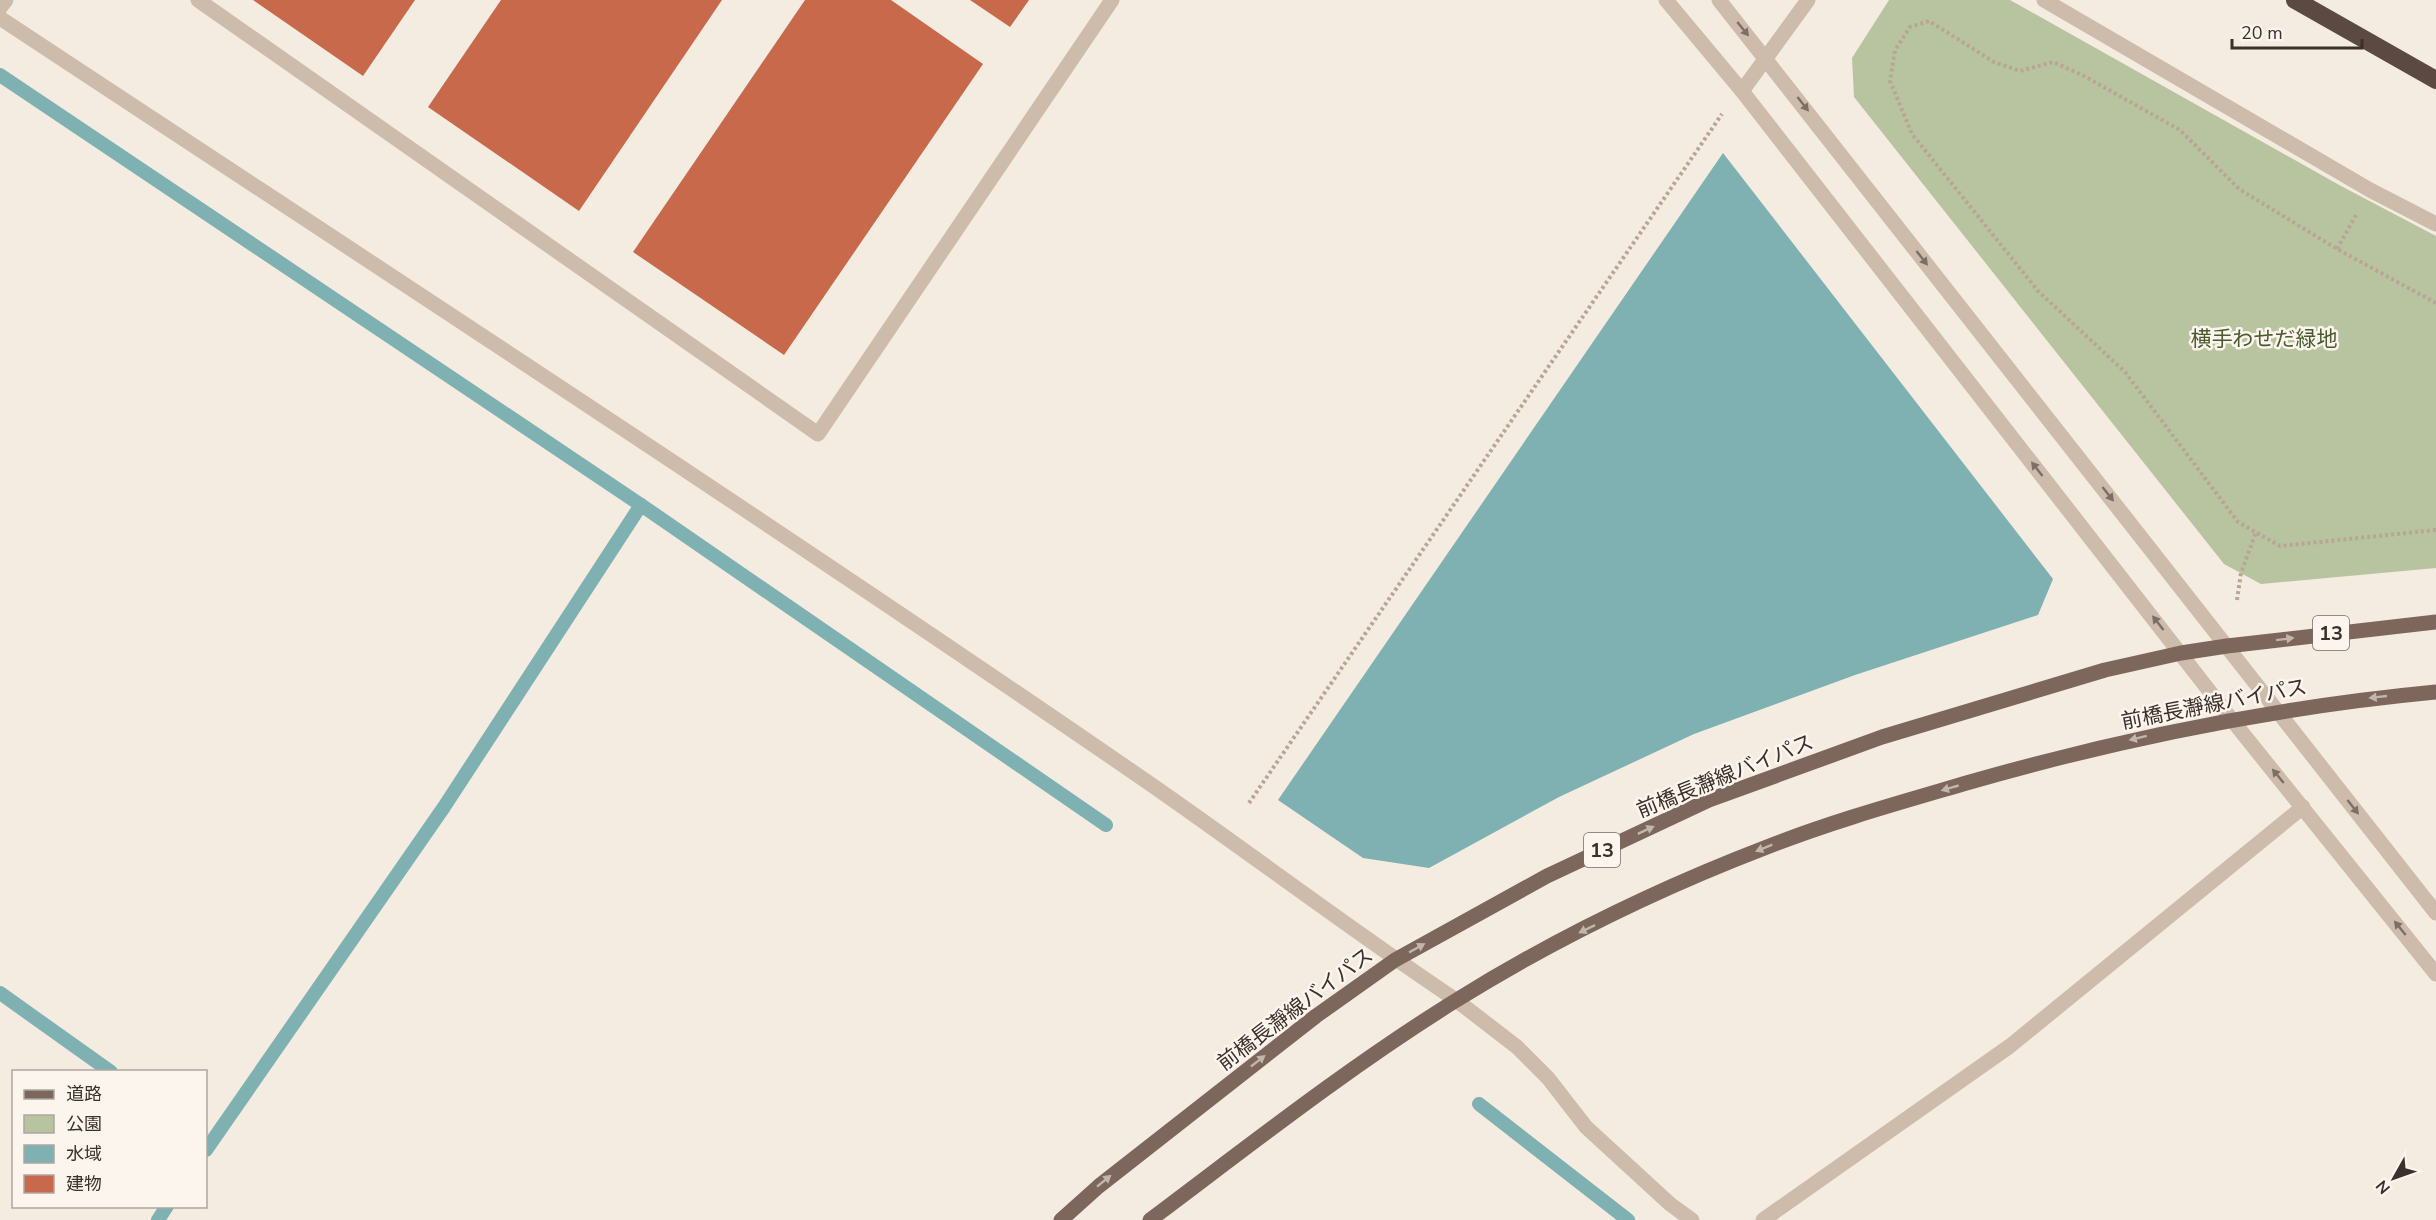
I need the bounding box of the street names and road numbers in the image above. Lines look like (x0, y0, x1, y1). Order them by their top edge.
road number: 13 (2313, 616, 2349, 650)
street label: 前橋長瀞線バイパス (2119, 672, 2309, 736)
street label: 前橋長瀞線バイパス (1632, 728, 1818, 824)
road number: 13 (1584, 833, 1620, 867)
street label: 前橋長瀞線バイパス (1211, 941, 1379, 1077)

